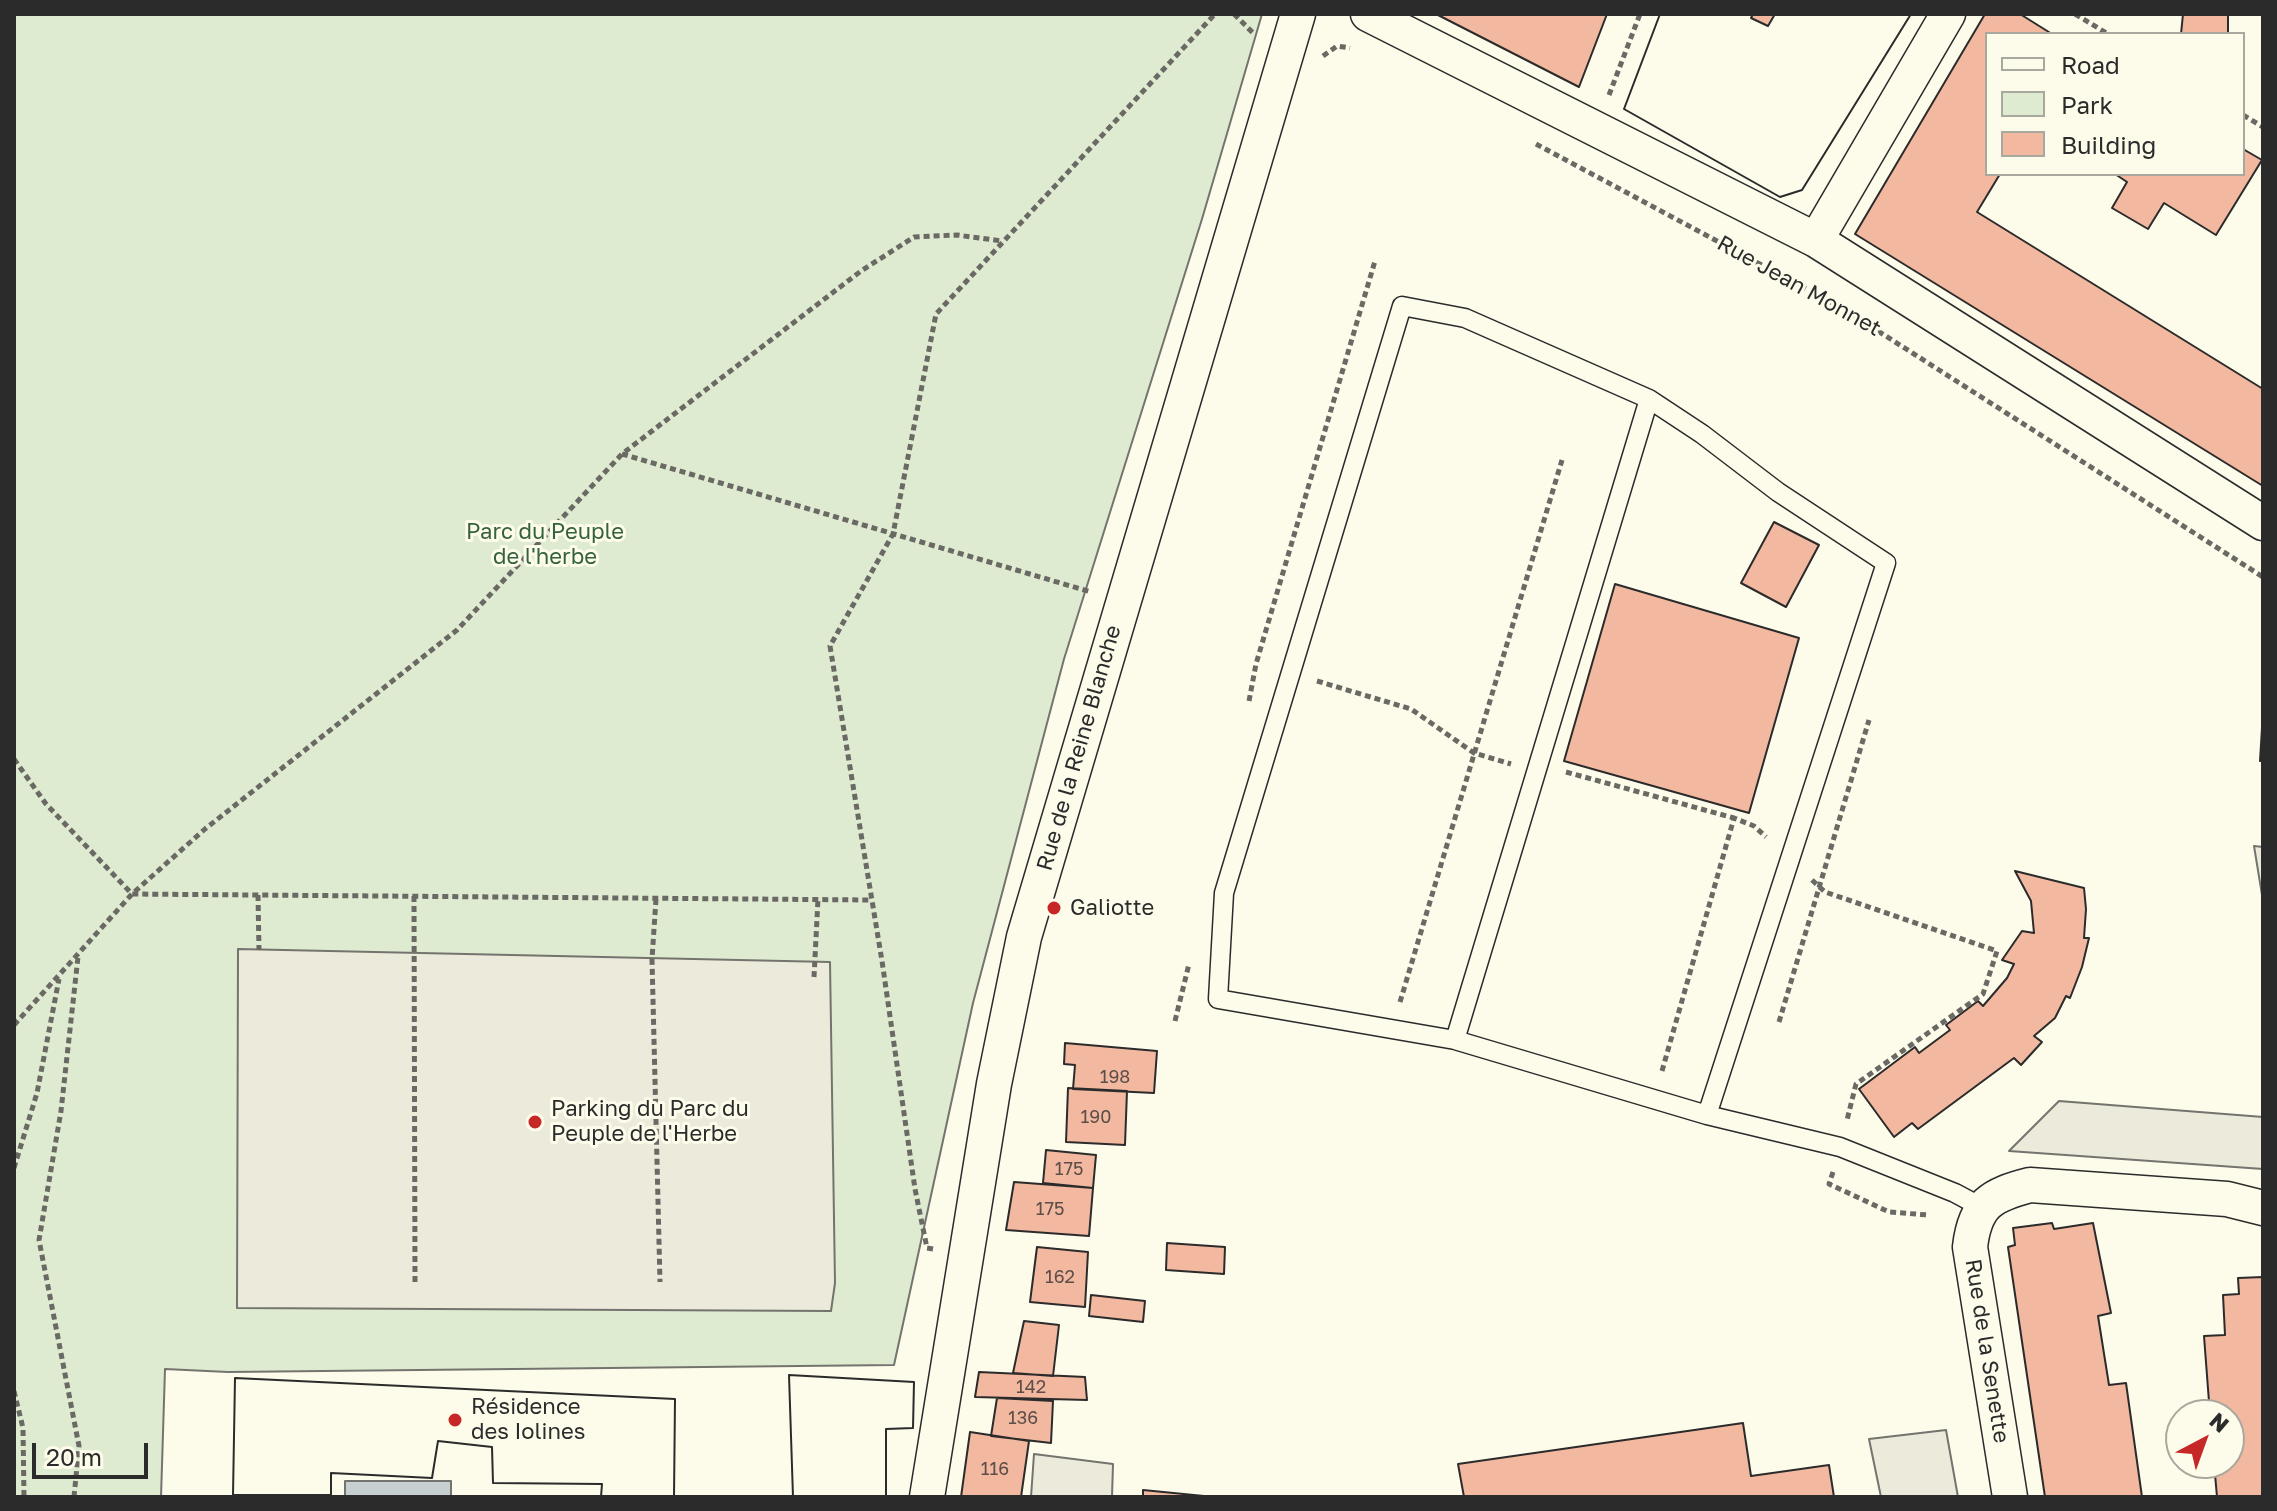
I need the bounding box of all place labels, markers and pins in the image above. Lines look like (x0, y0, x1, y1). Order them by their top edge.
place label: Galiotte (1070, 895, 1154, 921)
marker: Galiotte (1045, 899, 1063, 917)
place label: Parking du Parc du Peuple de l'Herbe (551, 1096, 749, 1148)
marker: Parking du Parc du Peuple de l'Herbe (526, 1113, 544, 1131)
place label: Résidence des Iolines (471, 1394, 585, 1446)
marker: Résidence des Iolines (446, 1411, 464, 1429)

